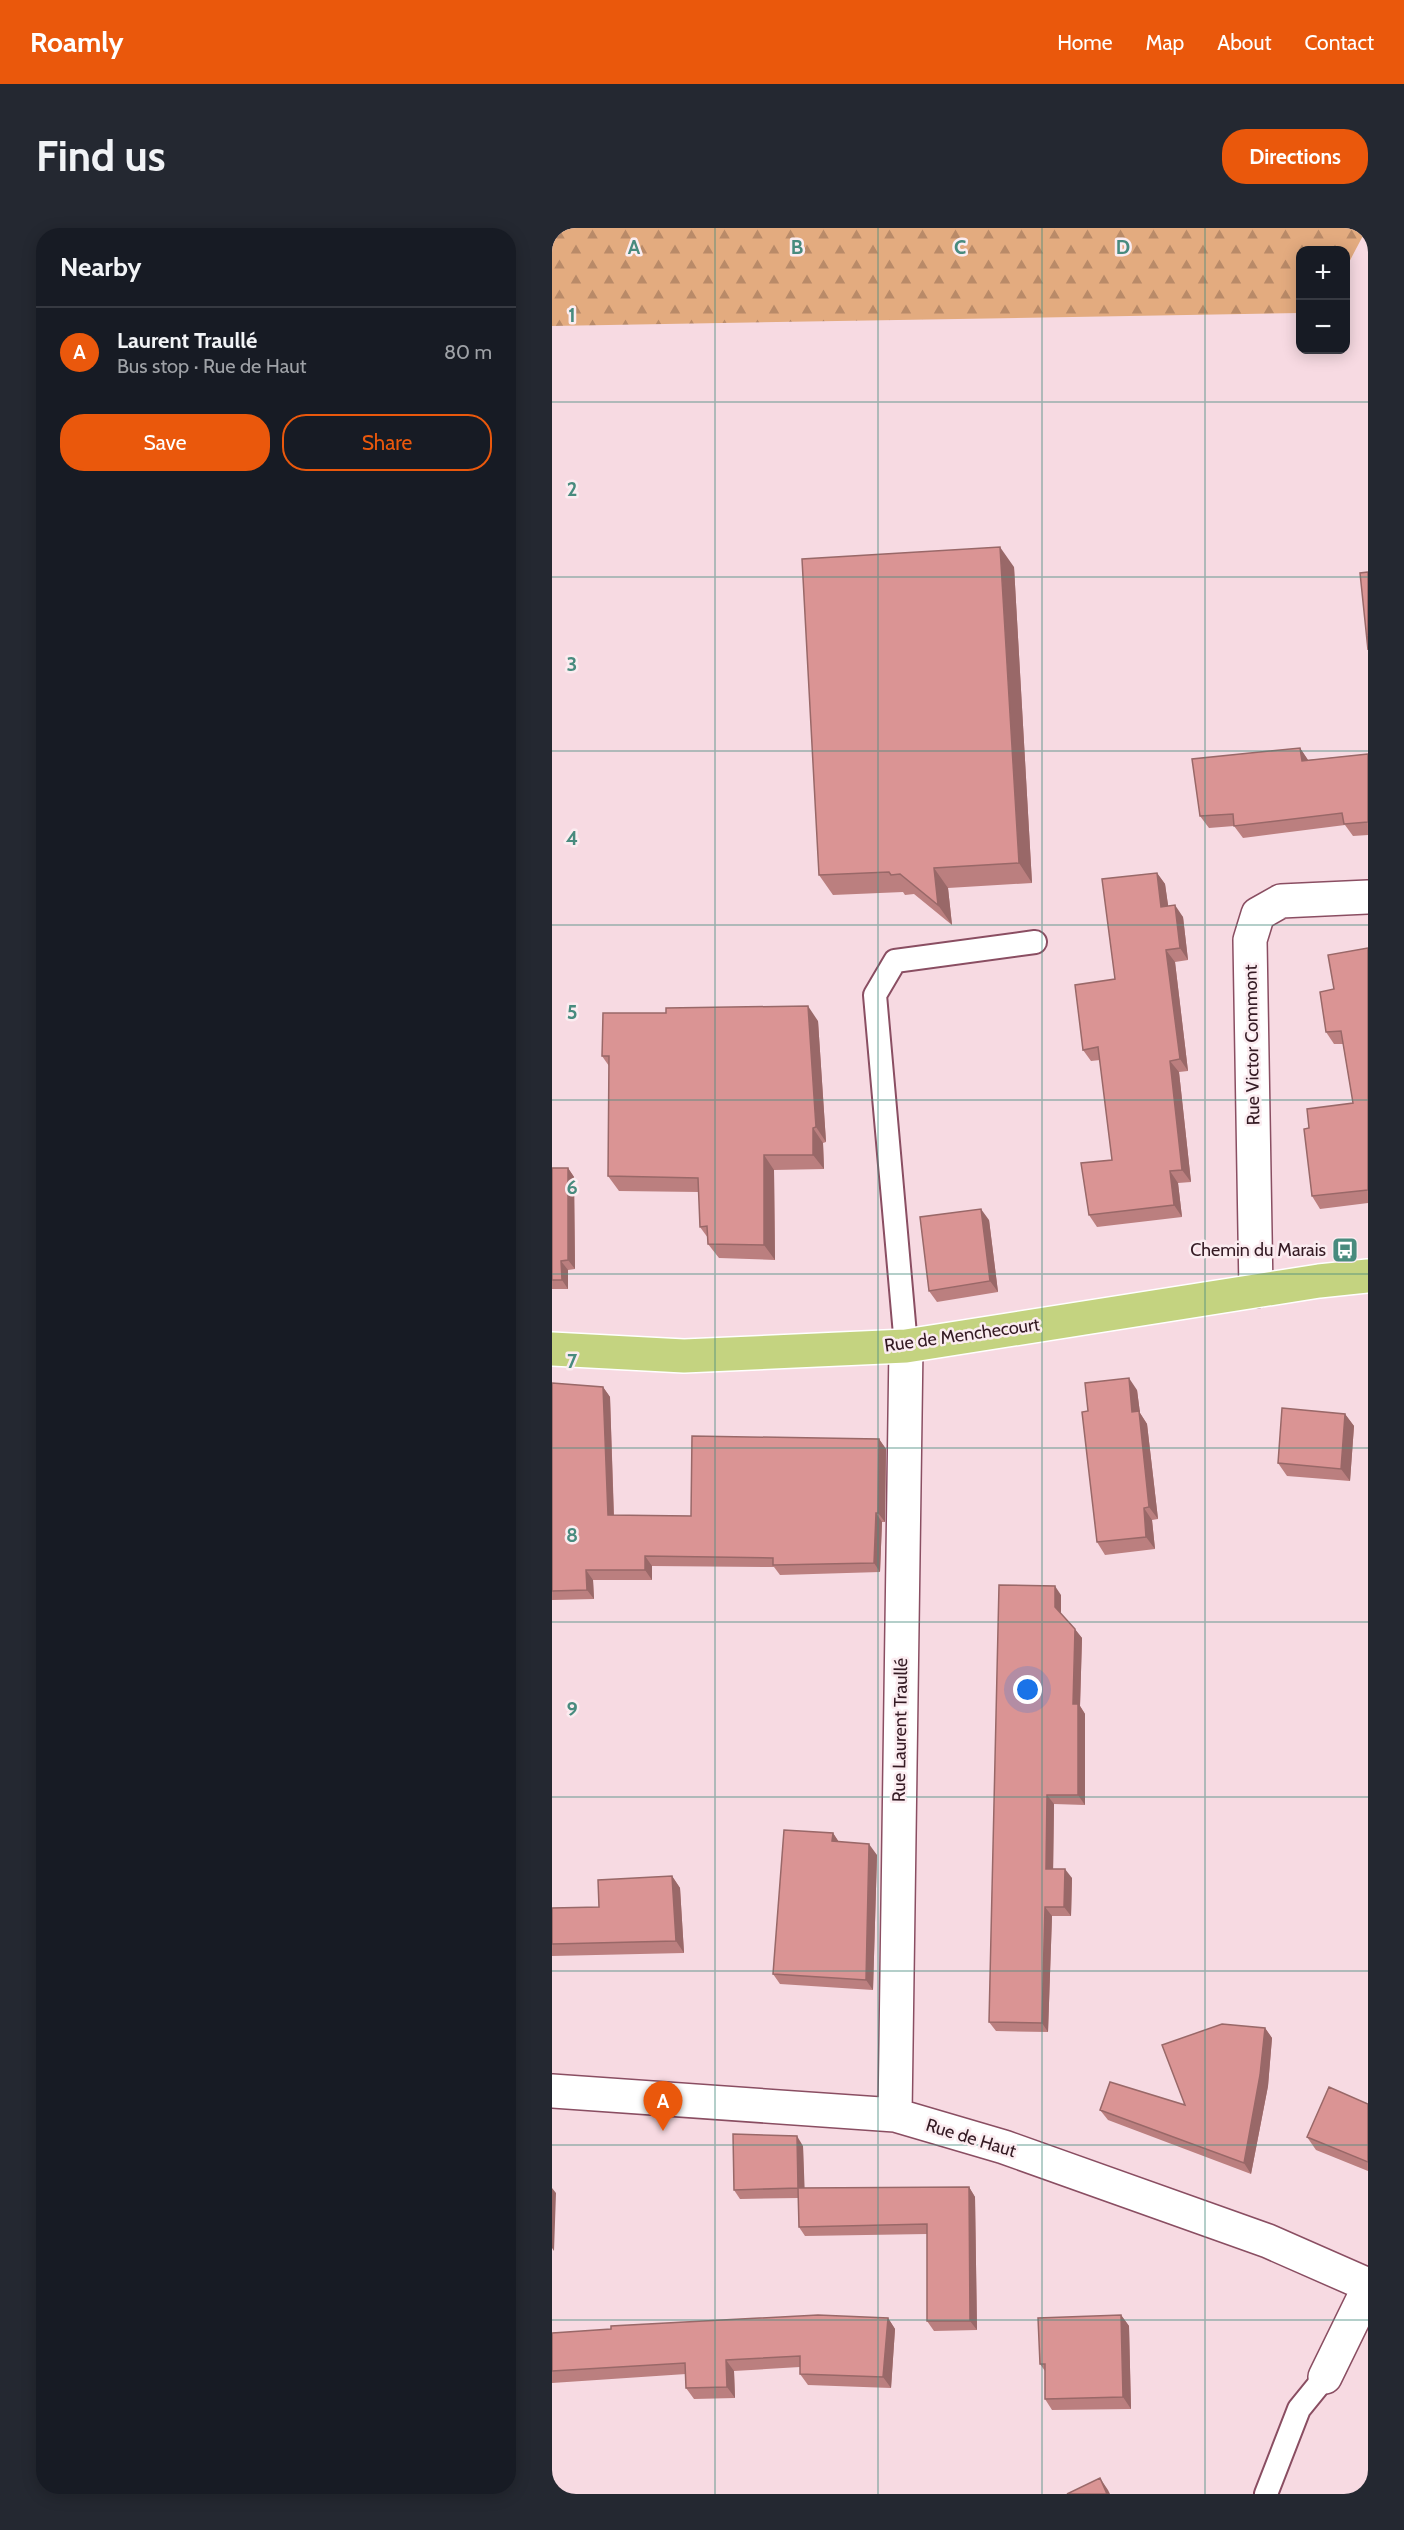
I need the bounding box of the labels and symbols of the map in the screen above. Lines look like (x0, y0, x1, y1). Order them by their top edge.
text: A (628, 235, 641, 259)
text: B (791, 235, 803, 259)
text: C (954, 235, 966, 259)
text: D (1116, 235, 1130, 259)
text: 1 (568, 303, 576, 327)
text: 2 (567, 477, 577, 501)
text: 3 (567, 652, 577, 676)
text: 4 (566, 826, 578, 850)
street label: Rue Victor Commont (1240, 964, 1264, 1126)
text: 5 (567, 1000, 577, 1024)
text: 6 (566, 1175, 578, 1199)
bus stop icon: Chemin du Marais (1330, 1235, 1360, 1265)
place label: Chemin du Marais (1190, 1239, 1326, 1261)
street label: Rue de Menchecourt (883, 1313, 1041, 1357)
text: 7 (567, 1349, 578, 1373)
text: 8 (566, 1523, 578, 1547)
street label: Rue Laurent Traullé (888, 1658, 912, 1802)
your location (1013, 1675, 1042, 1704)
text: 9 (566, 1697, 578, 1721)
pin: A (644, 2082, 682, 2131)
street label: Rue de Haut (923, 2114, 1019, 2162)

